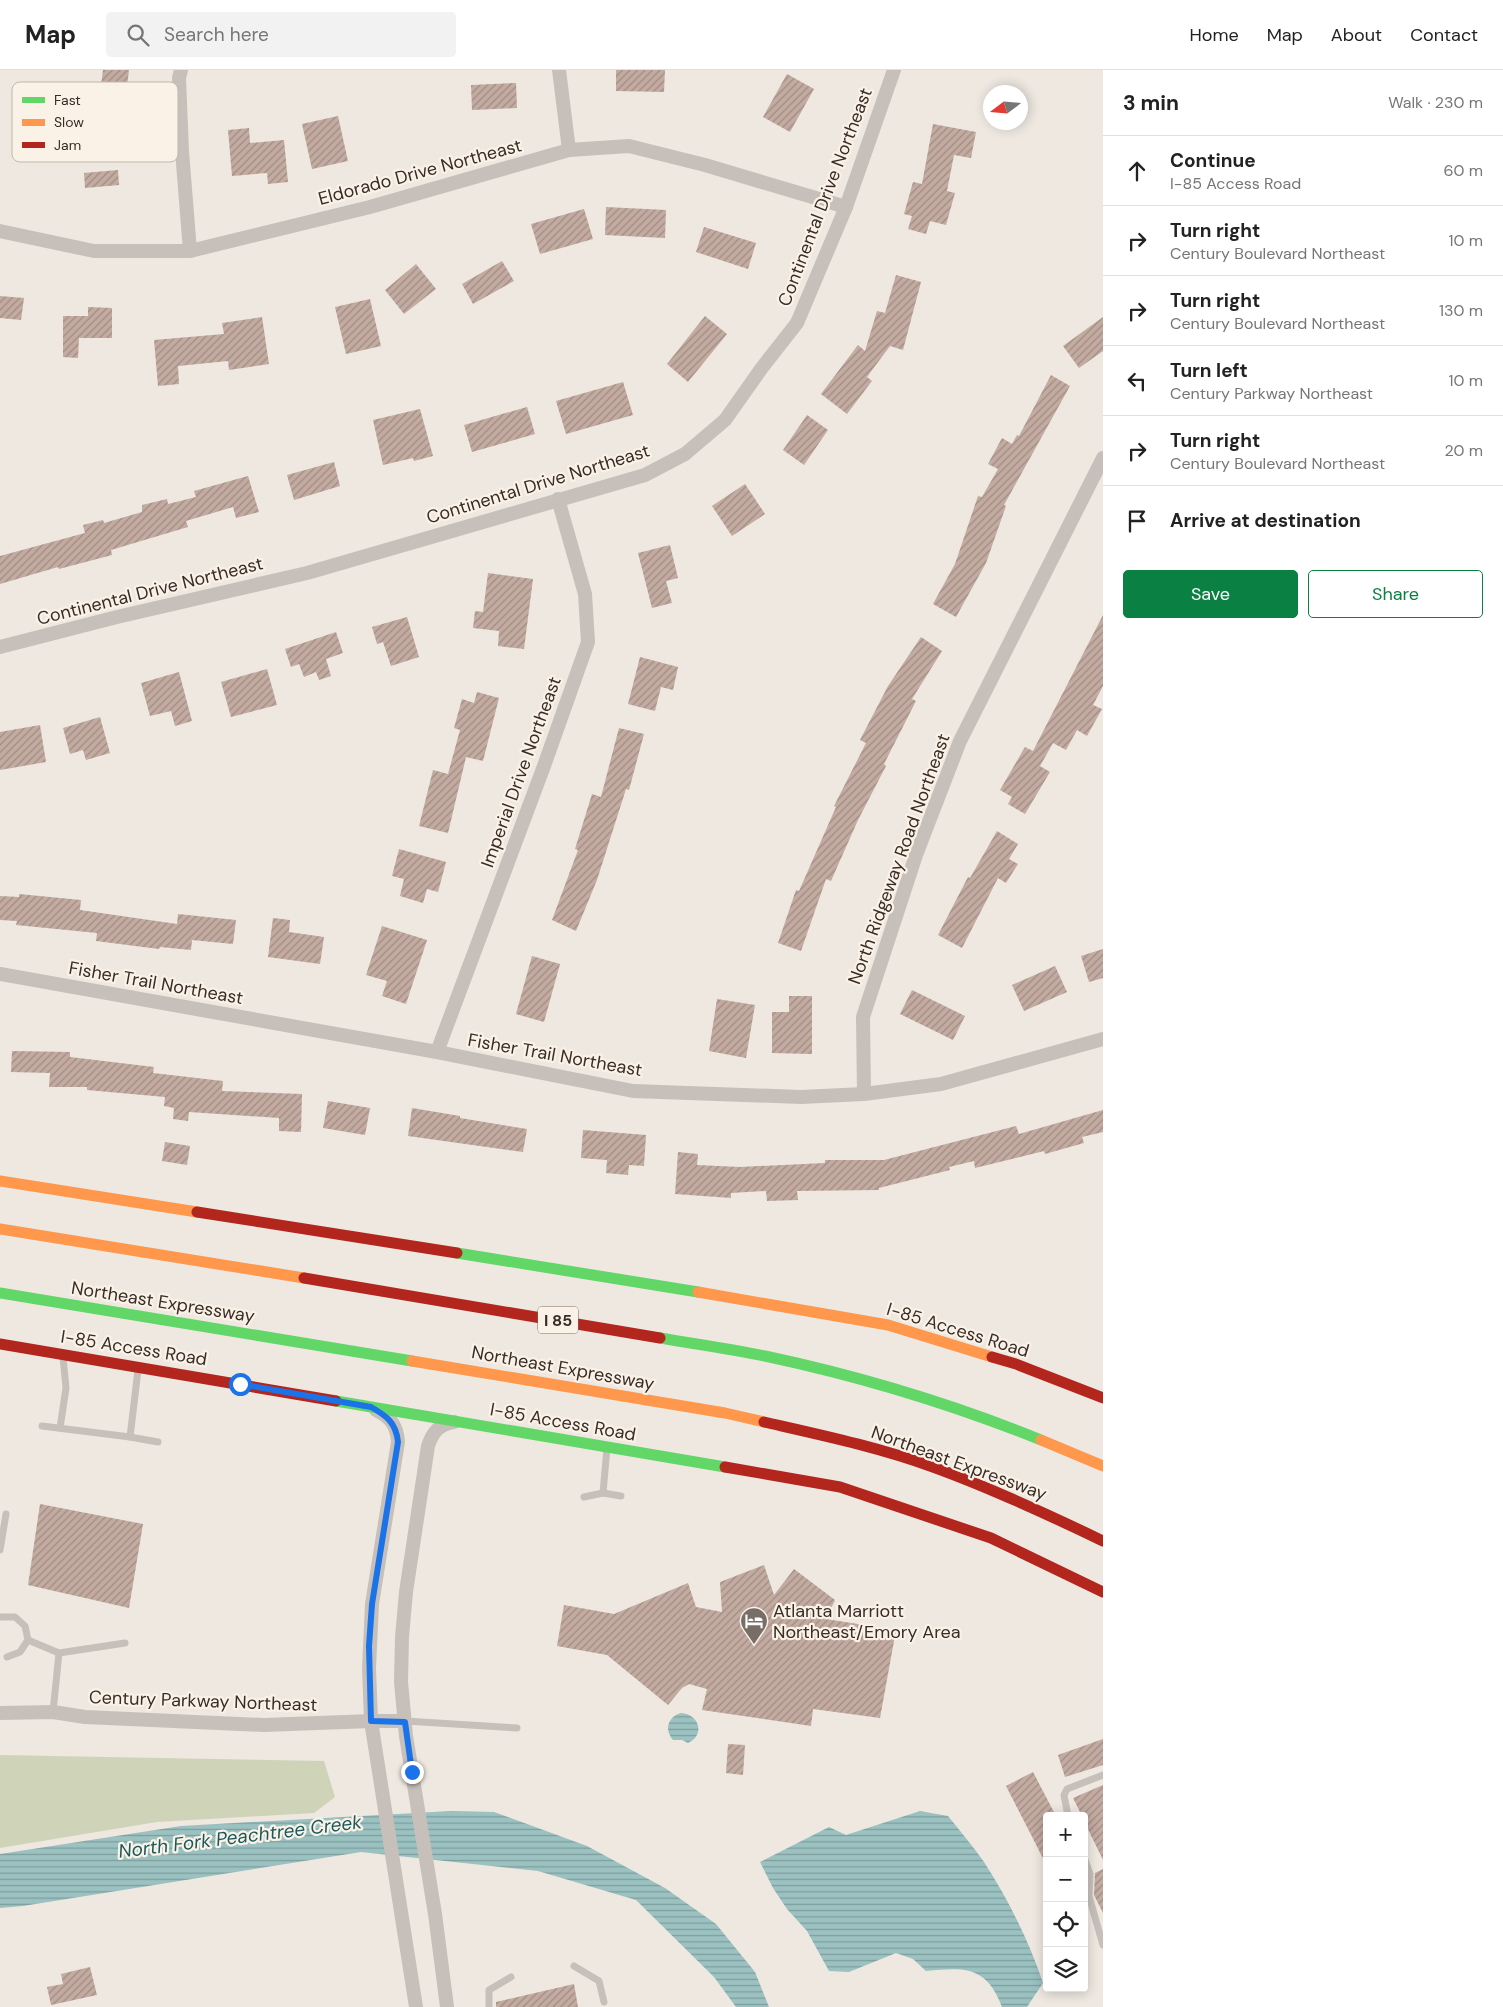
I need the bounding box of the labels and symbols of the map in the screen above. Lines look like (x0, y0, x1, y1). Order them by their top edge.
legend (12, 82, 178, 162)
street label: Continental Drive Northeast (772, 84, 878, 310)
north arrow (983, 85, 1028, 130)
text: Fast (54, 91, 81, 109)
text: Slow (54, 113, 84, 131)
street label: Eldorado Drive Northeast (316, 133, 524, 211)
text: Jam (54, 136, 81, 154)
street label: Continental Drive Northeast (423, 439, 653, 529)
street label: Continental Drive Northeast (34, 551, 266, 631)
street label: Imperial Drive Northeast (475, 673, 567, 871)
street label: North Ridgeway Road Northeast (842, 730, 956, 988)
street label: Fisher Trail Northeast (67, 956, 245, 1010)
street label: Fisher Trail Northeast (466, 1028, 644, 1082)
street label: Northeast Expressway (70, 1276, 256, 1328)
street label: I-85 Access Road (884, 1297, 1032, 1363)
road number: I 85 (538, 1306, 578, 1334)
street label: I-85 Access Road (59, 1325, 209, 1371)
street label: Northeast Expressway (470, 1340, 656, 1396)
route start (229, 1373, 252, 1396)
street label: I-85 Access Road (488, 1397, 638, 1447)
street label: Northeast Expressway (868, 1420, 1050, 1506)
place label: Atlanta Marriott Northeast/Emory Area (773, 1599, 961, 1644)
hotel icon: Atlanta Marriott Northeast/Emory Area (739, 1606, 769, 1645)
street label: Century Parkway Northeast (88, 1685, 318, 1717)
route end (401, 1761, 424, 1784)
water label: North Fork Peachtree Creek (117, 1809, 363, 1864)

